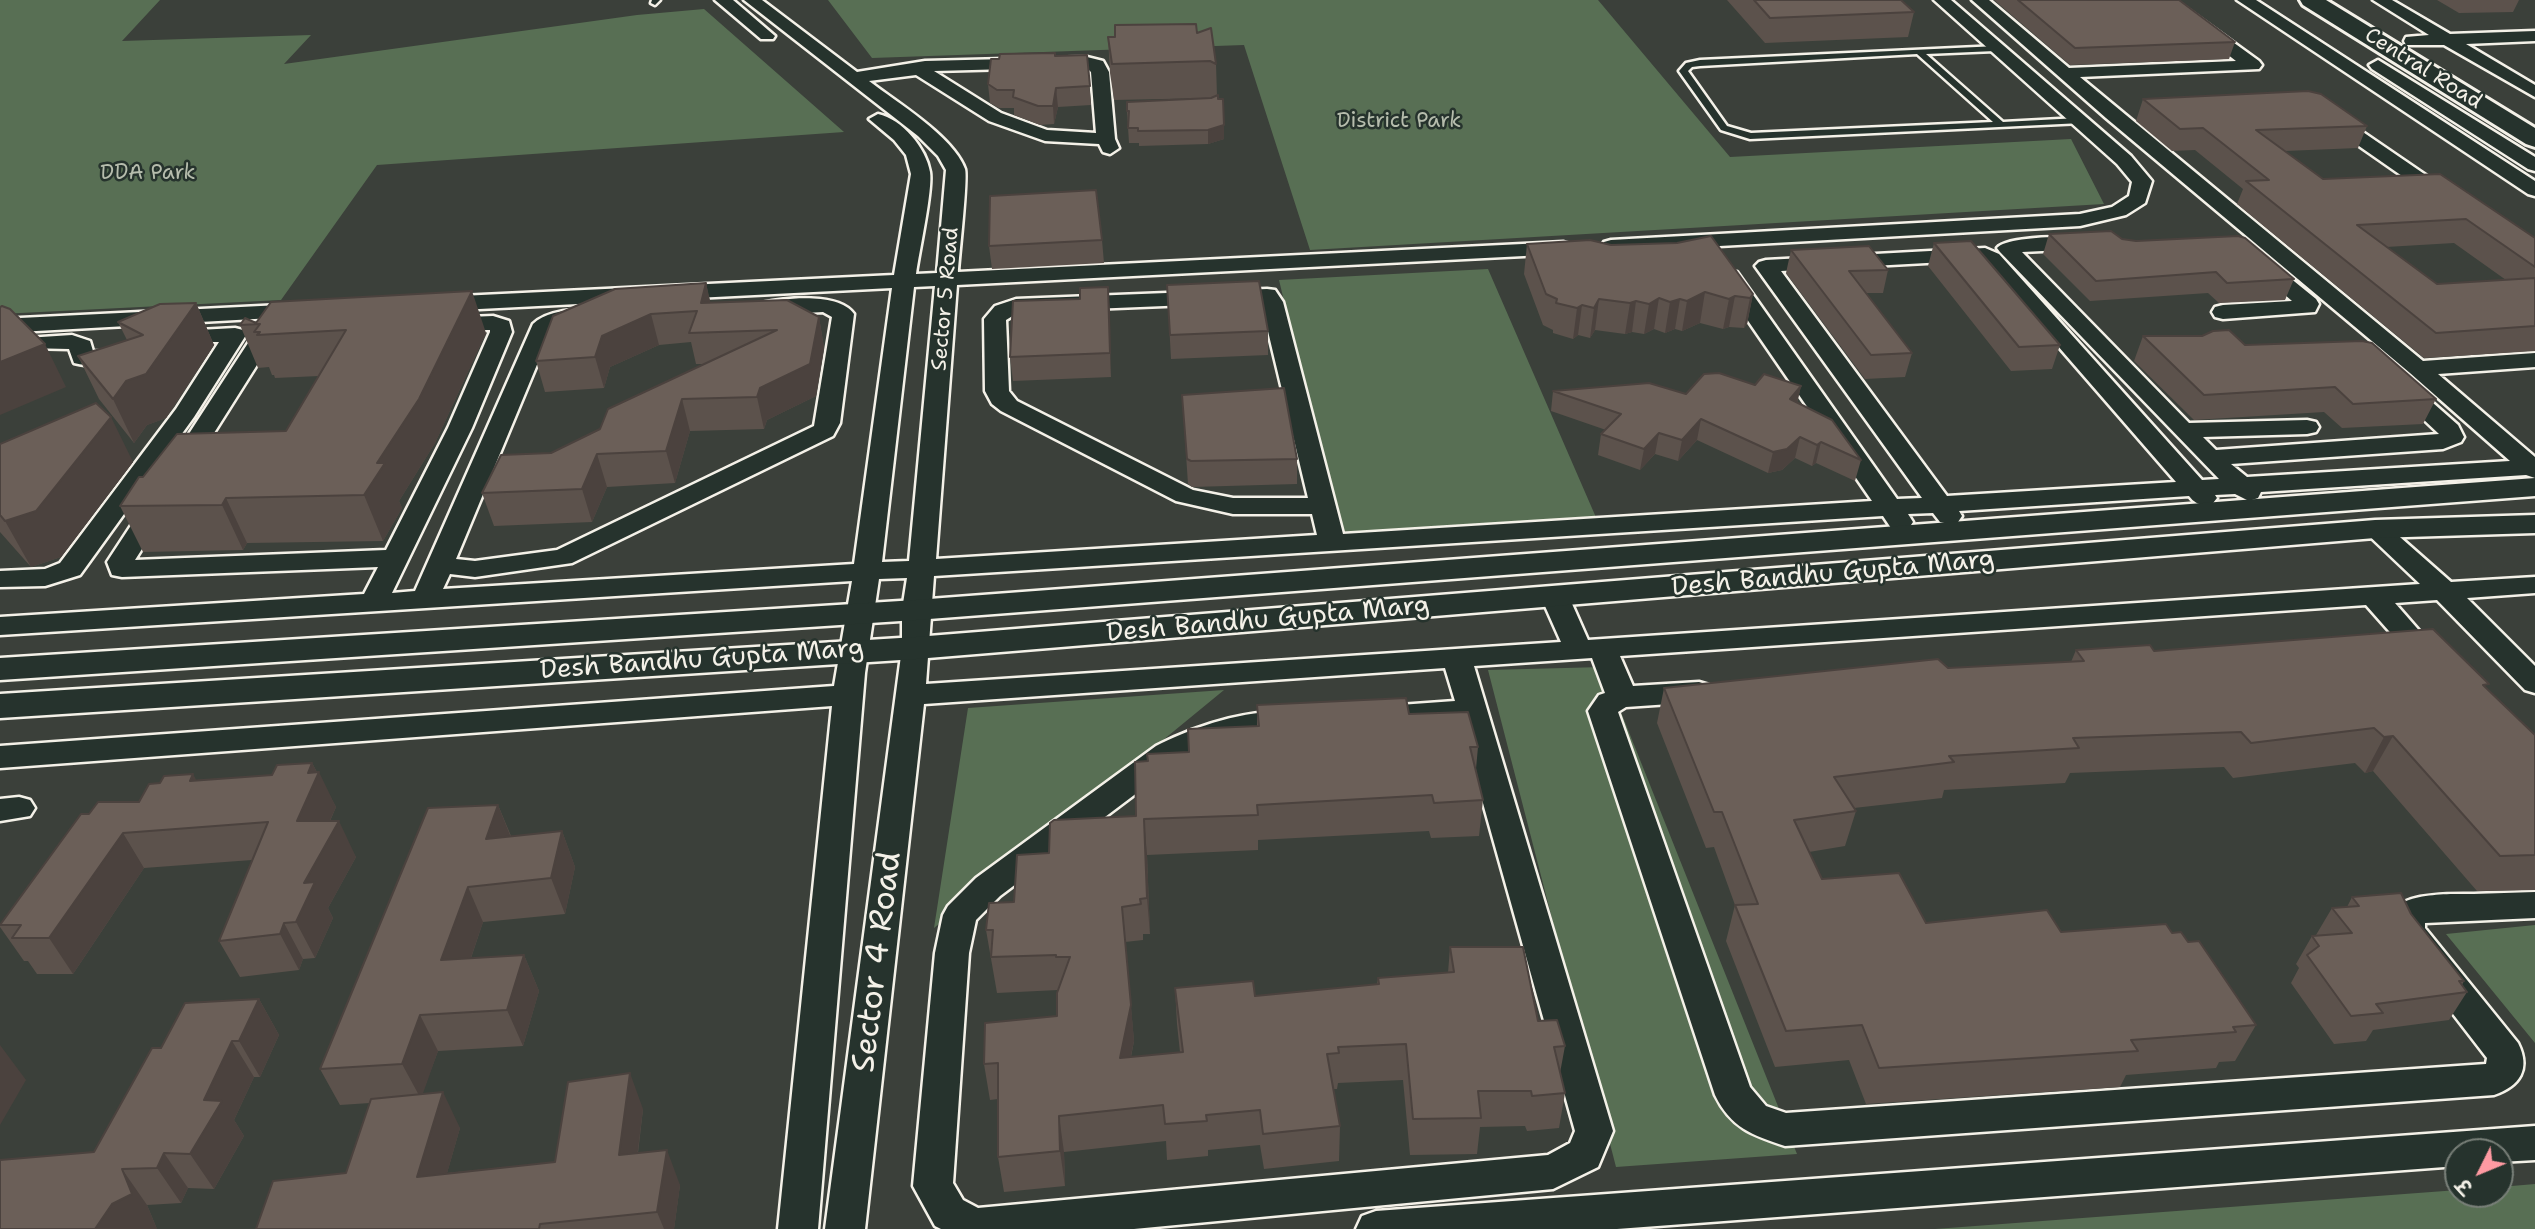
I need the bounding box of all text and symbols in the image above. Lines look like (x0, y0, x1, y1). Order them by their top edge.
street label: Central Road (2360, 23, 2486, 115)
park label: District Park (1337, 109, 1461, 135)
park label: DDA Park (100, 161, 196, 187)
street label: Sector 5 Road (927, 226, 965, 372)
street label: Desh Bandhu Gupta Marg (1670, 544, 1996, 604)
street label: Desh Bandhu Gupta Marg (1105, 590, 1431, 650)
street label: Desh Bandhu Gupta Marg (539, 633, 865, 687)
street label: Sector 4 Road (845, 849, 911, 1075)
north arrow (2444, 1138, 2514, 1208)
text: उ (2451, 1173, 2478, 1199)

